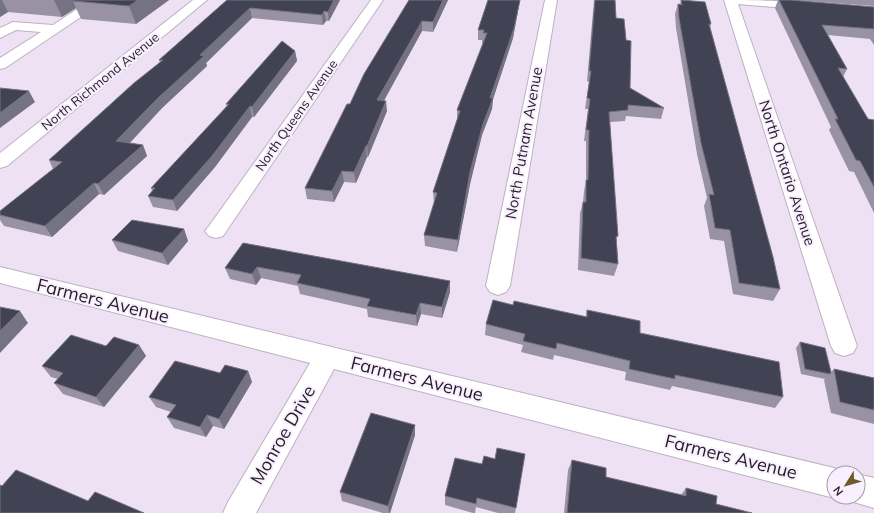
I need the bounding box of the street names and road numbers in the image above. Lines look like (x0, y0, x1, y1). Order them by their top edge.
street label: North Richmond Avenue (38, 29, 162, 133)
street label: North Queens Avenue (252, 56, 340, 174)
street label: North Putnam Avenue (501, 65, 546, 221)
street label: North Ontario Avenue (755, 98, 820, 248)
street label: Farmers Avenue (35, 273, 172, 328)
street label: Farmers Avenue (349, 351, 486, 406)
street label: Monroe Drive (245, 381, 320, 489)
street label: Farmers Avenue (663, 429, 800, 484)

